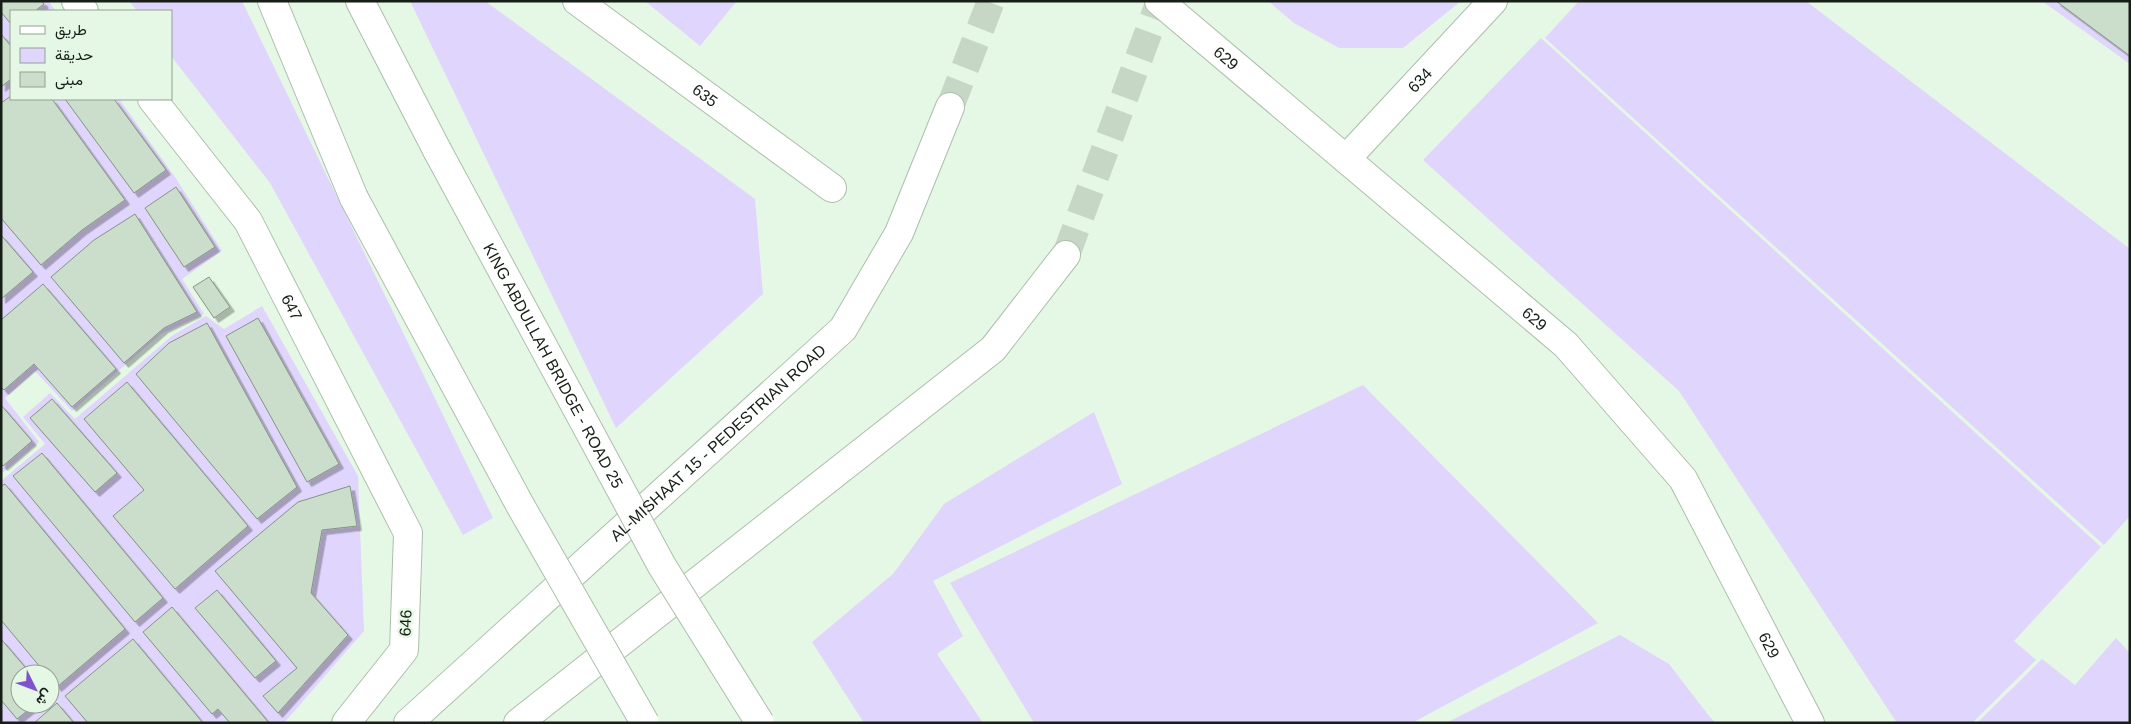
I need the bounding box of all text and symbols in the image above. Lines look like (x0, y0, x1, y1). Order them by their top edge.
legend (10, 10, 172, 100)
text: طريق (55, 21, 87, 40)
street label: 629 (1210, 43, 1242, 73)
text: حديقة (55, 46, 93, 64)
street label: 634 (1405, 65, 1435, 96)
text: مبنى (55, 71, 83, 90)
street label: 635 (689, 81, 721, 110)
street label: KING ABDULLAH BRIDGE - ROAD 25 (480, 240, 626, 491)
street label: 647 (278, 292, 305, 323)
street label: 629 (1519, 304, 1550, 334)
street label: AL-MISHAAT 15 - PEDESTRIAN ROAD (607, 341, 829, 544)
street label: 646 (397, 609, 414, 637)
street label: 629 (1755, 630, 1783, 661)
north arrow (10, 664, 60, 714)
text: ش (32, 685, 56, 709)

